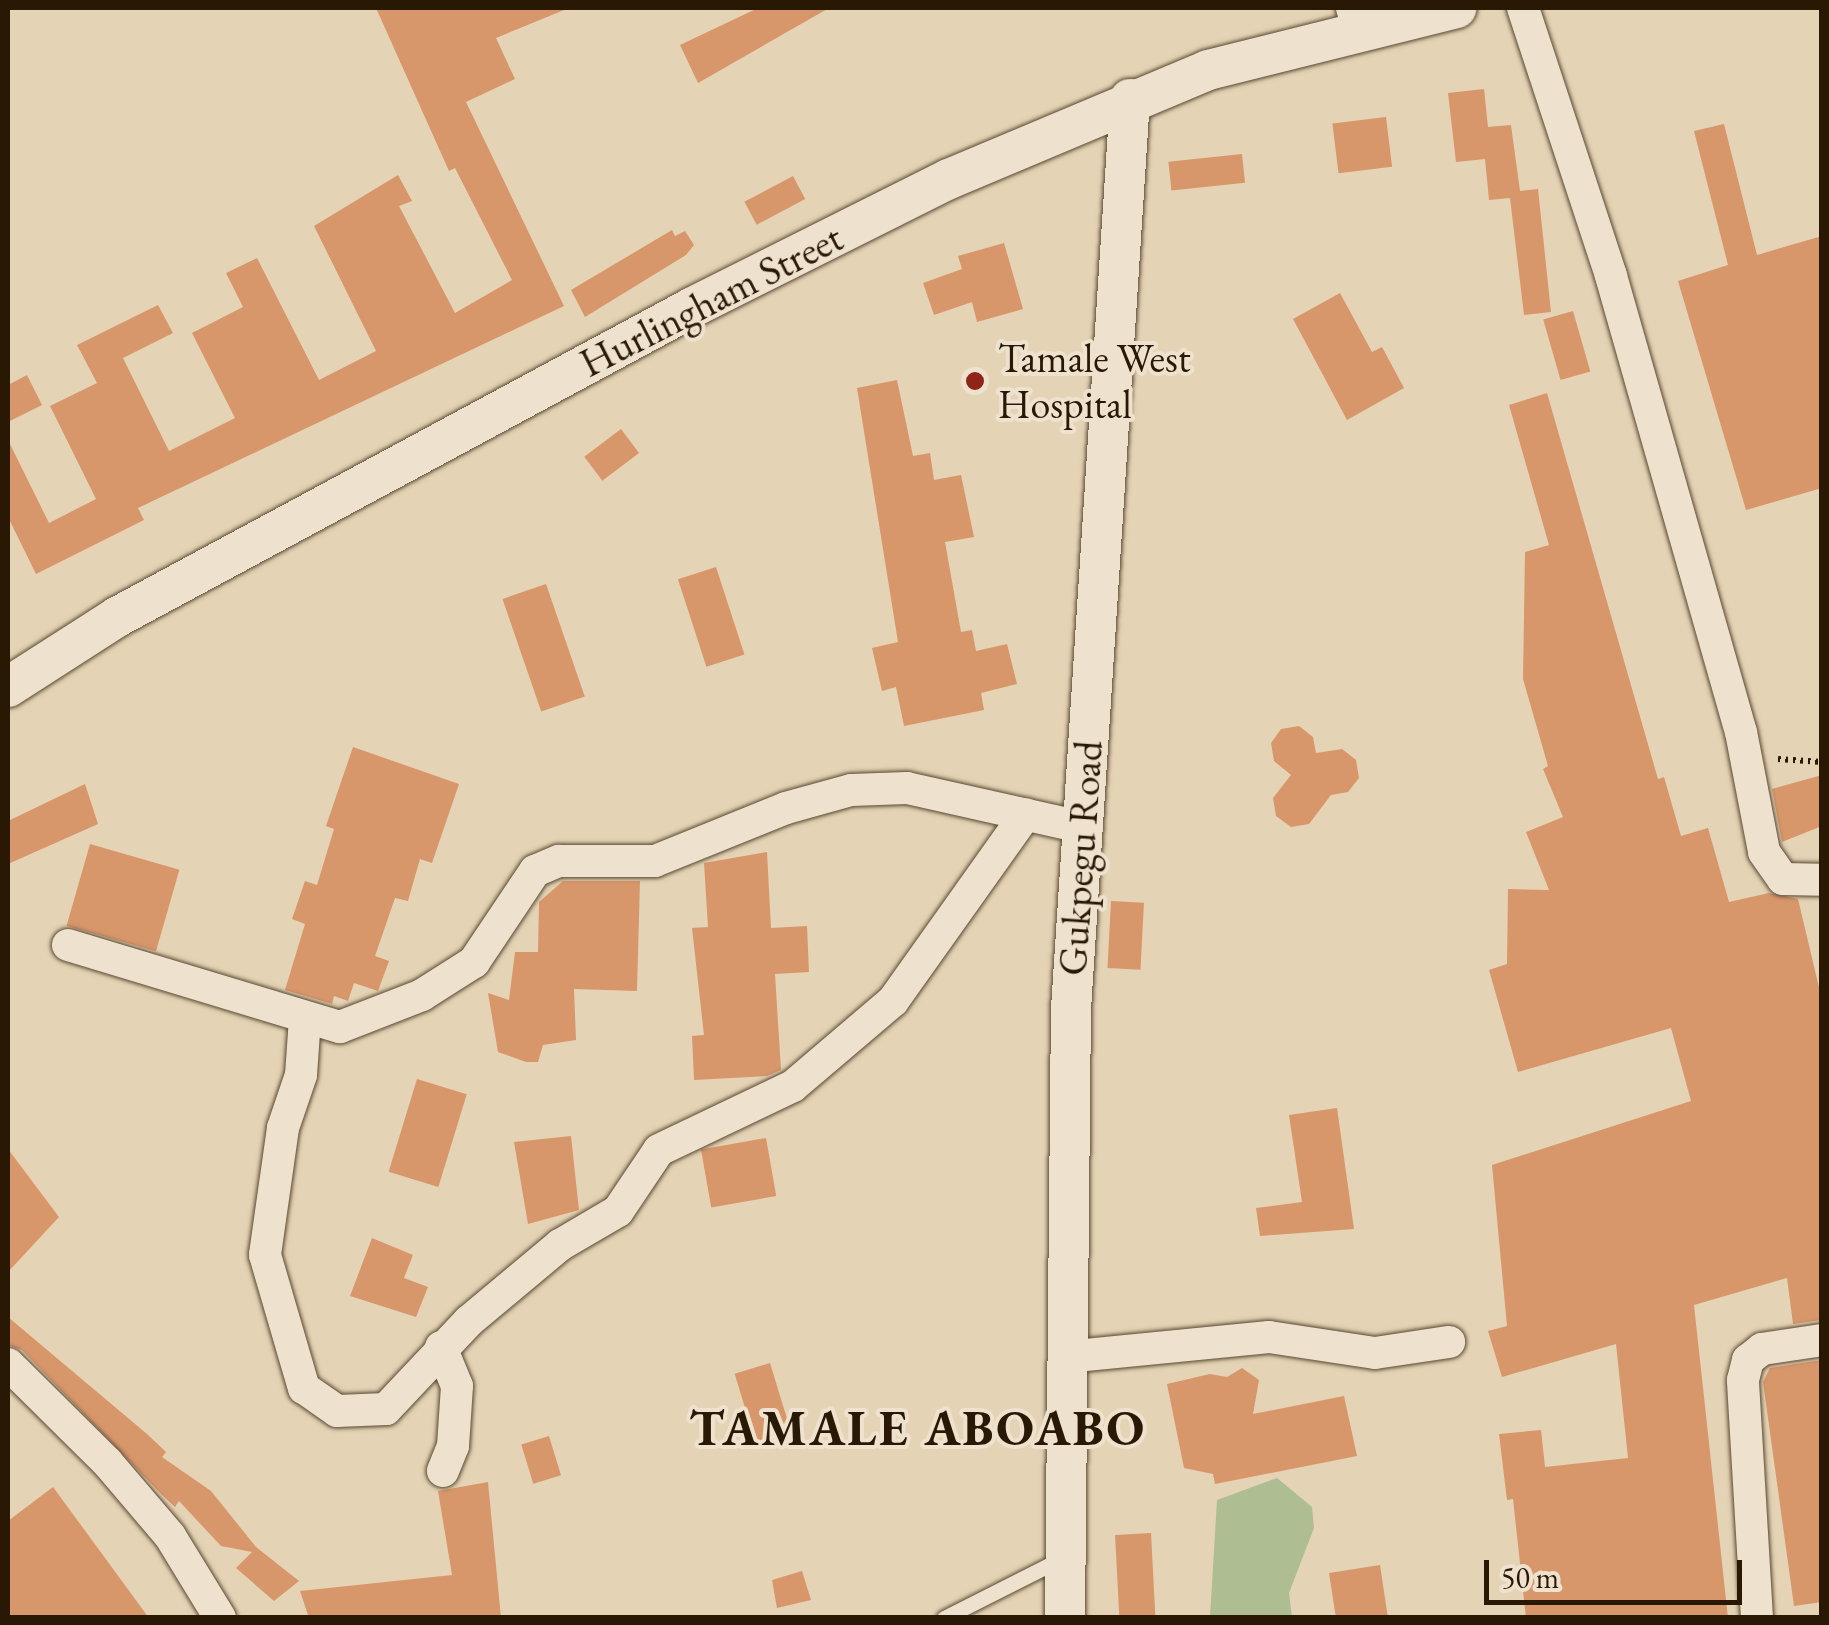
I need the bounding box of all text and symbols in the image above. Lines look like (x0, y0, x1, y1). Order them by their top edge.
street label: Hurlingham Street (572, 213, 850, 387)
place label: Tamale West Hospital (998, 334, 1191, 428)
marker: Tamale West Hospital (962, 368, 988, 394)
street label: Gukpegu Road (1048, 739, 1112, 977)
district label: TAMALE ABOABO (689, 1398, 1147, 1458)
scale bar (1489, 1540, 1746, 1602)
text: 50 m (1501, 1558, 1559, 1597)

